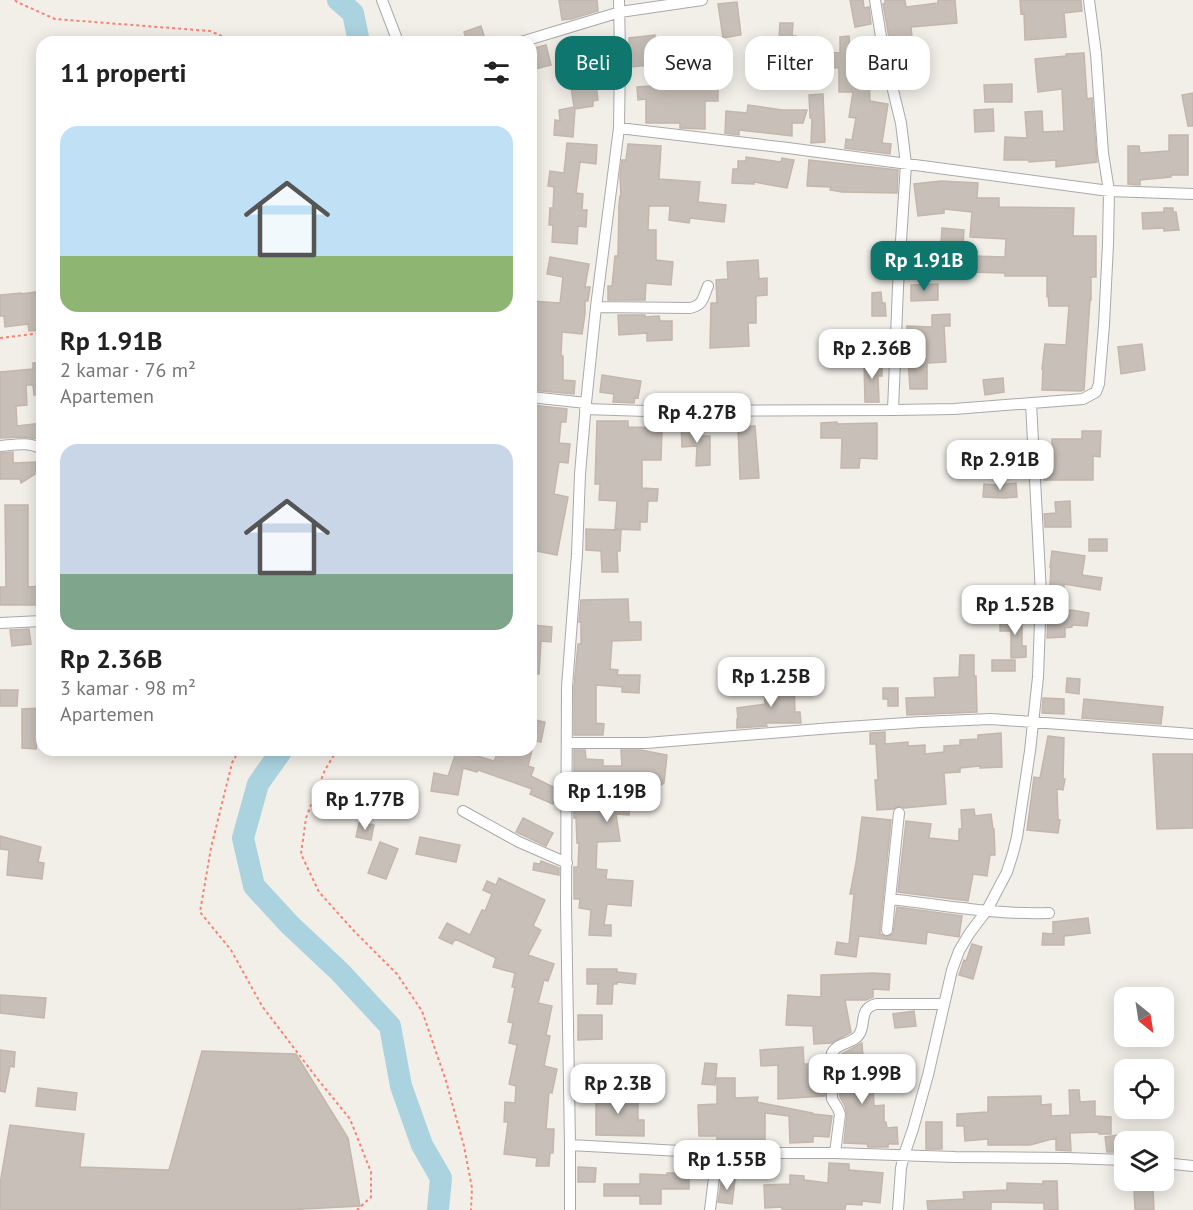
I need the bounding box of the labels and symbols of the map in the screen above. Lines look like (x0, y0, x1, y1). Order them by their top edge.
pin: Rp 1.91B (862, 241, 986, 292)
pin: Rp 2.36B (810, 329, 934, 380)
pin: Rp 4.27B (635, 393, 759, 444)
pin: Rp 2.91B (938, 440, 1062, 491)
pin: Rp 1.52B (953, 585, 1077, 636)
pin: Rp 1.25B (709, 657, 833, 708)
pin: Rp 1.19B (545, 772, 669, 823)
pin: Rp 1.77B (303, 780, 427, 831)
north arrow (1114, 987, 1174, 1047)
pin: Rp 1.99B (800, 1054, 924, 1105)
pin: Rp 2.3B (563, 1064, 673, 1115)
pin: Rp 1.55B (665, 1140, 789, 1191)

